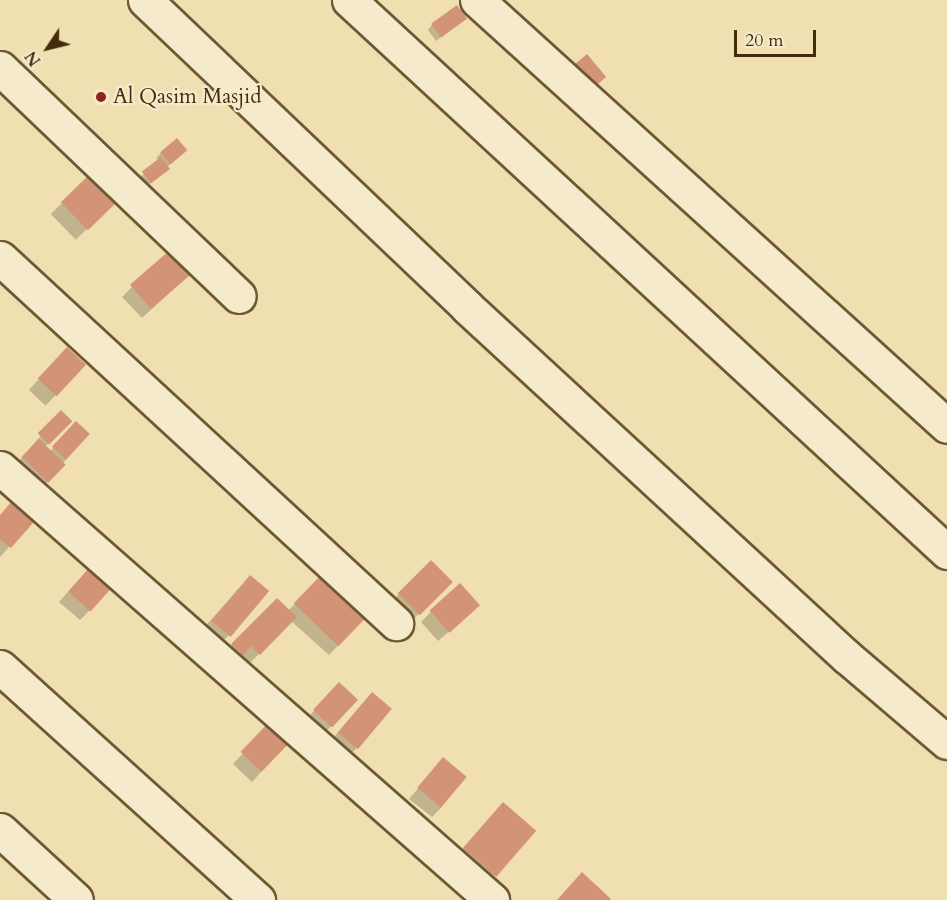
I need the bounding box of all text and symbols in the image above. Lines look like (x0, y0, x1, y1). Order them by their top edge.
north arrow (18, 18, 78, 78)
scale bar (737, 18, 820, 56)
text: 20 m (745, 28, 784, 53)
text: N (20, 46, 46, 70)
place label: Al Qasim Masjid (113, 84, 261, 110)
marker: Al Qasim Masjid (94, 90, 108, 104)

